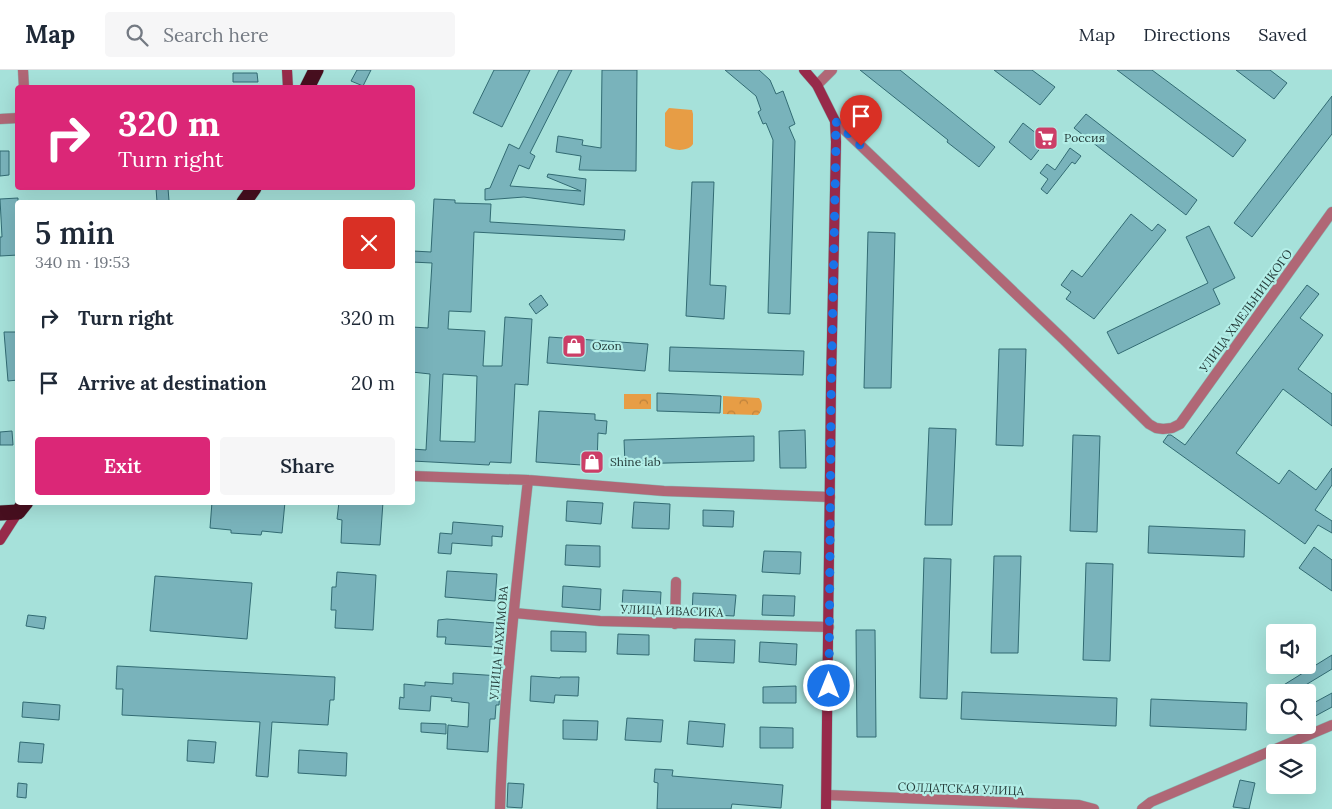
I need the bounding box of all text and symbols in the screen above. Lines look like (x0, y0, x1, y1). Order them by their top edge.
search box (105, 12, 455, 57)
text: Map (25, 19, 75, 50)
icon: search (123, 21, 151, 49)
text: Search here (163, 23, 269, 47)
text: Map (1079, 23, 1115, 46)
text: Directions (1143, 23, 1230, 46)
text: Saved (1258, 23, 1307, 46)
pin (840, 95, 882, 146)
text: 320 m (118, 101, 220, 146)
icon: arrive (847, 102, 875, 130)
icon: right (35, 105, 100, 170)
supermarket icon: Россия (1033, 125, 1059, 151)
place label: Россия (1064, 130, 1105, 145)
text: Turn right (118, 145, 223, 173)
text: 5 min (35, 214, 115, 252)
button: close (343, 217, 395, 269)
street label: УЛИЦА ХМЕЛЬНИЦКОГО (1195, 246, 1295, 376)
text: 340 m · 19:53 (35, 252, 130, 272)
icon: right (35, 304, 63, 332)
text: Turn right (78, 306, 174, 330)
text: 320 m (340, 306, 395, 330)
shop icon: Ozon (561, 333, 587, 359)
place label: Ozon (592, 338, 622, 353)
icon: arrive (35, 369, 63, 397)
text: Arrive at destination (78, 371, 267, 395)
text: 20 m (351, 371, 395, 395)
button: Exit (35, 437, 210, 495)
button: Share (220, 437, 395, 495)
shop icon: Shine lab (579, 449, 605, 475)
place label: Shine lab (610, 454, 661, 469)
street label: УЛИЦА НАХИМОВА (486, 585, 511, 702)
street label: УЛИЦА ИВАСИКА (619, 601, 724, 620)
map controls (1266, 624, 1316, 794)
button: sound (1266, 624, 1316, 674)
position arrow (802, 659, 854, 711)
button: search (1266, 684, 1316, 734)
button: layers (1266, 744, 1316, 794)
street label: СОЛДАТСКАЯ УЛИЦА (898, 779, 1025, 798)

